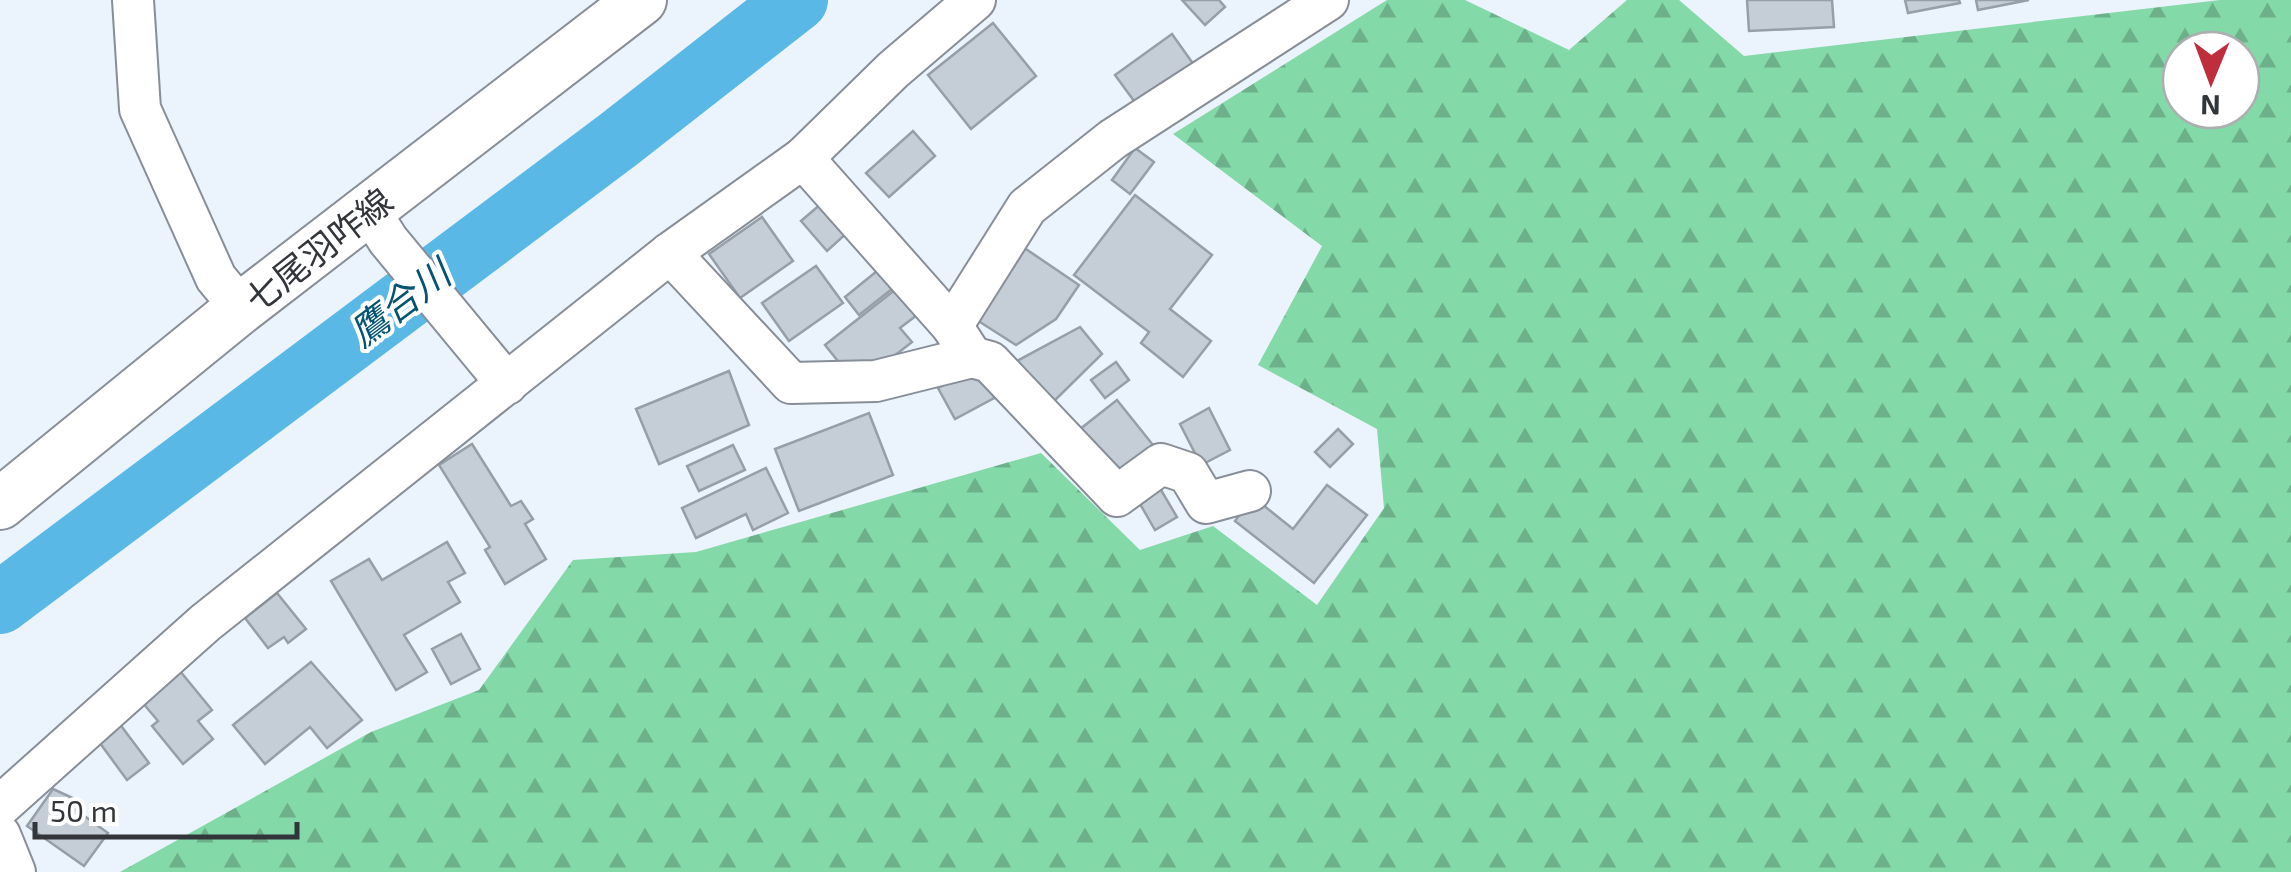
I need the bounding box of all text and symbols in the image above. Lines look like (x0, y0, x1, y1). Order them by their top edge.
north arrow (2161, 30, 2261, 130)
text: N (2200, 89, 2221, 123)
street label: 七尾羽咋線 (236, 179, 400, 319)
water label: 鷹合川 (340, 247, 462, 355)
scale bar (35, 777, 298, 839)
text: 50 m (50, 792, 117, 828)

